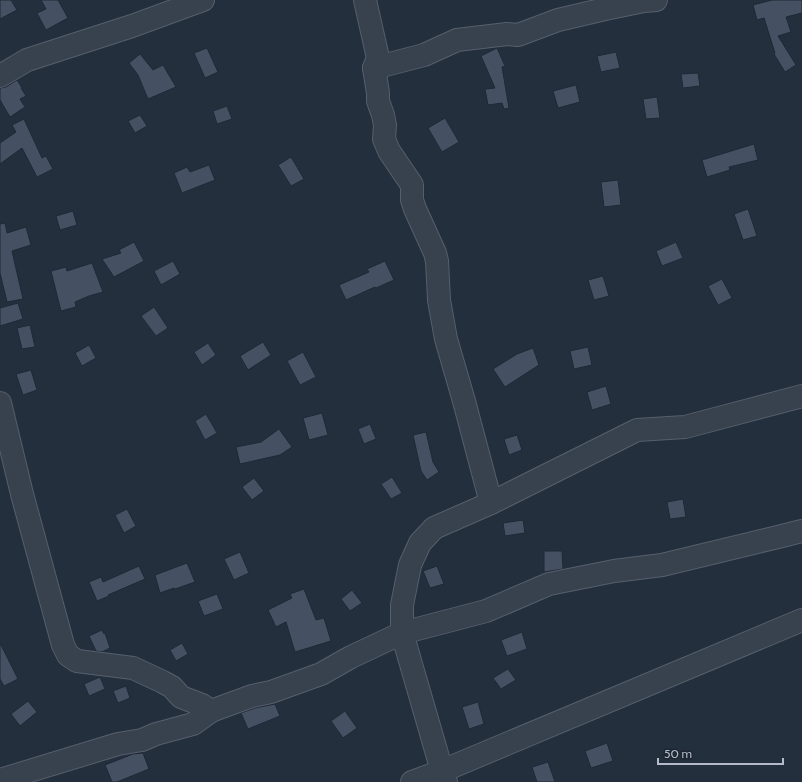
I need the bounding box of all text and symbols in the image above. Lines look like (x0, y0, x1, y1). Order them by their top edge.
scale bar (658, 740, 783, 766)
text: 50 m (664, 746, 692, 761)

